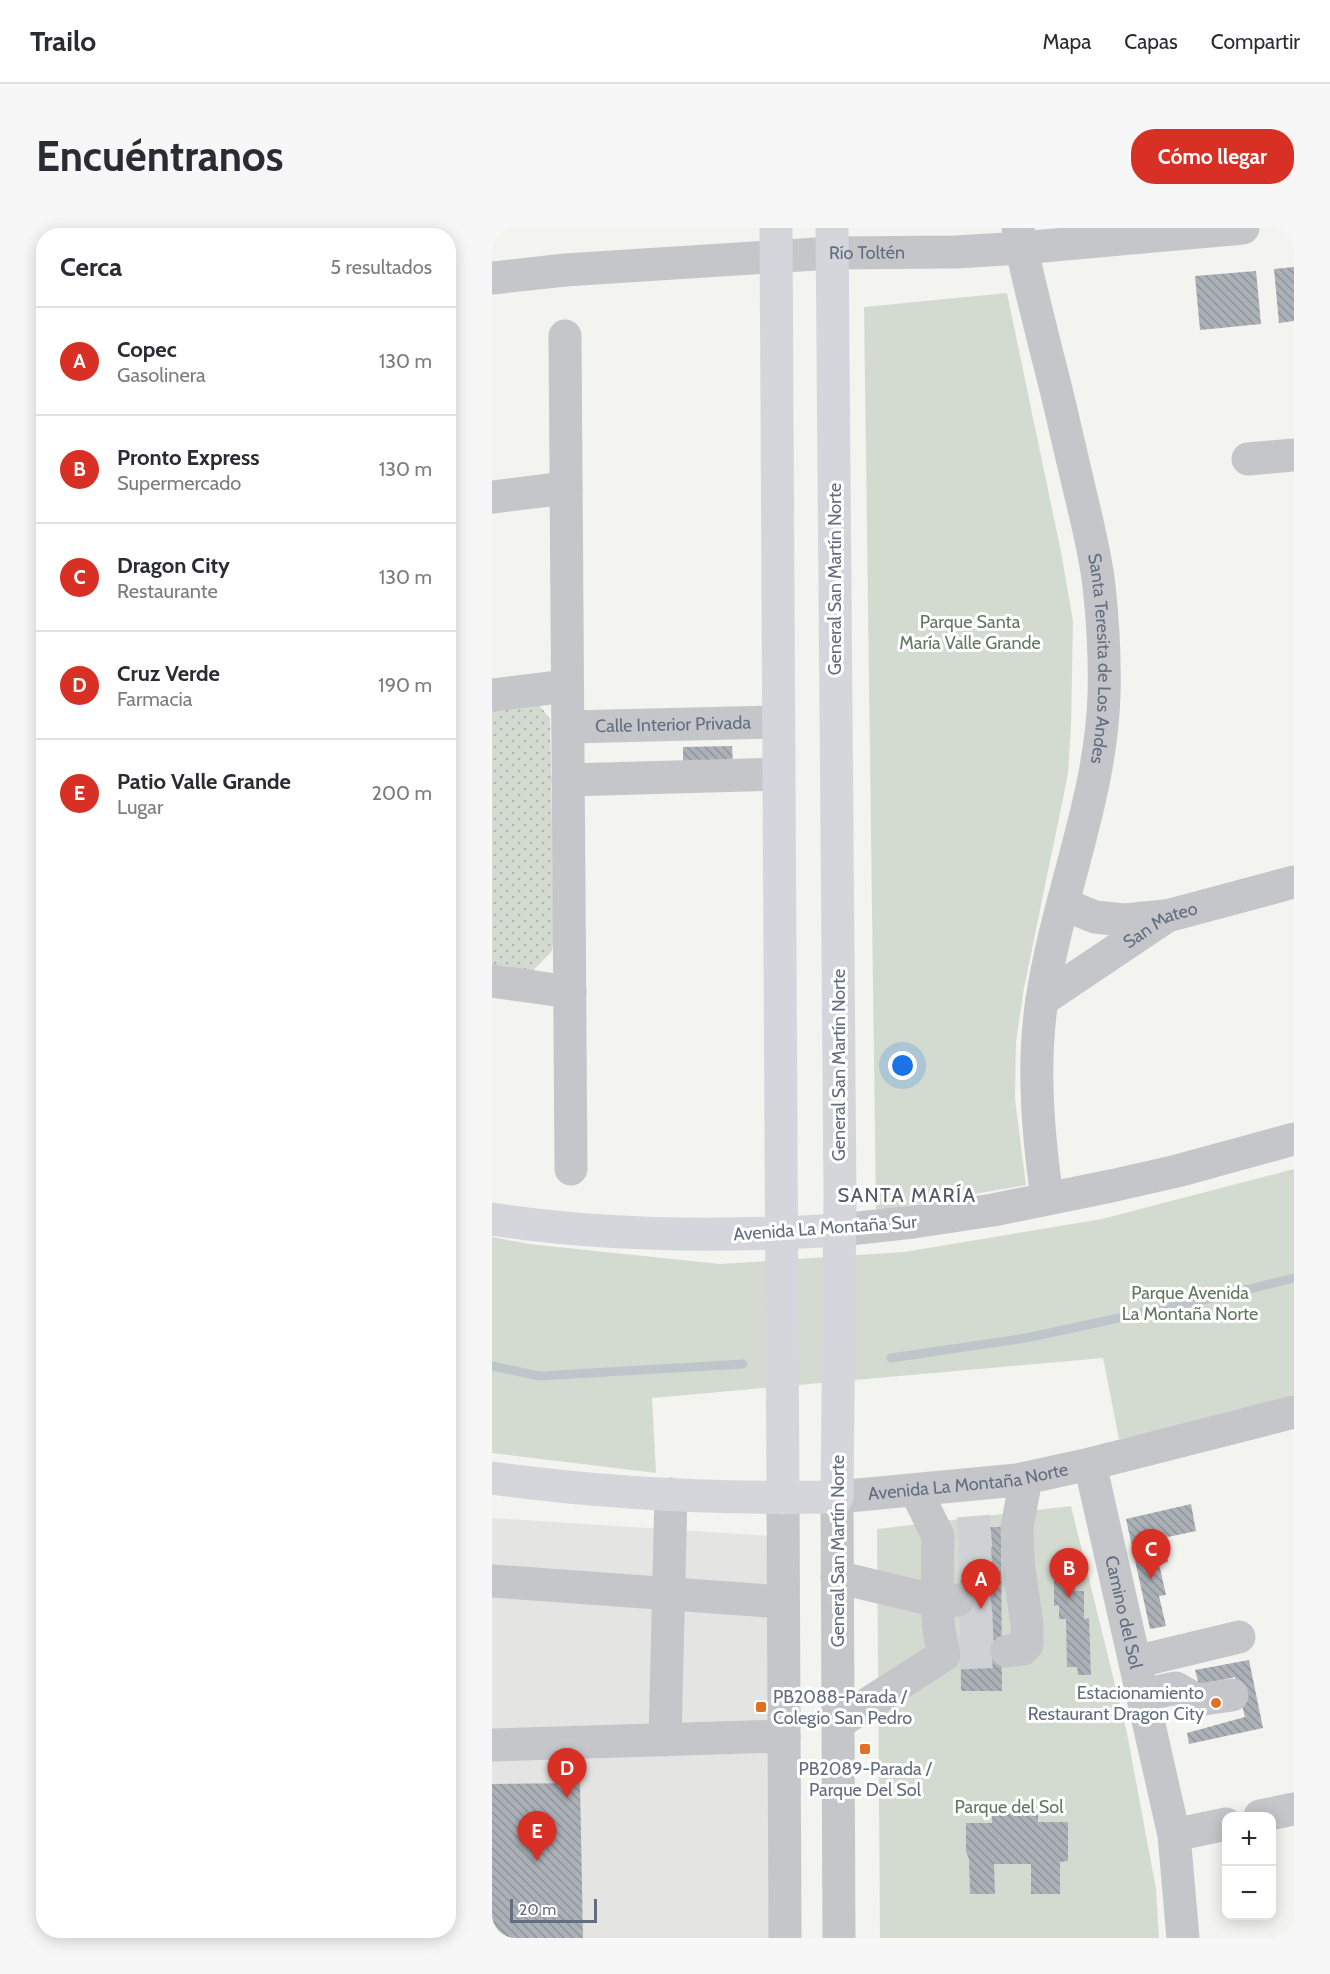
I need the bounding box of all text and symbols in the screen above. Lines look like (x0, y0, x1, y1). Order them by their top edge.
text: Trailo (30, 24, 96, 58)
text: Mapa (1043, 29, 1091, 54)
text: Capas (1124, 29, 1178, 54)
text: Compartir (1211, 29, 1300, 54)
button: Cómo llegar (1131, 129, 1294, 184)
text: Encuéntranos (36, 130, 284, 182)
street label: Río Toltén (829, 241, 905, 264)
text: Cerca (60, 251, 122, 283)
text: 5 resultados (330, 255, 432, 279)
text: Copec (117, 336, 177, 363)
text: A (73, 349, 86, 373)
text: 130 m (379, 349, 432, 373)
text: Gasolinera (117, 363, 205, 387)
text: Pronto Express (117, 444, 260, 471)
text: B (73, 457, 86, 481)
text: 130 m (379, 457, 432, 481)
text: Supermercado (117, 471, 241, 495)
street label: General San Martín Norte (824, 483, 846, 675)
text: Dragon City (117, 552, 230, 579)
street label: Santa Teresita de Los Andes (1083, 552, 1115, 766)
text: C (73, 565, 86, 589)
text: 130 m (379, 565, 432, 589)
text: Restaurante (117, 579, 218, 603)
park label: Parque Santa María Valle Grande (899, 611, 1041, 654)
text: Cruz Verde (117, 660, 220, 687)
text: D (72, 673, 87, 697)
text: 190 m (378, 673, 432, 697)
text: Farmacia (117, 687, 192, 711)
street label: Calle Interior Privada (595, 712, 752, 737)
text: Patio Valle Grande (117, 768, 291, 795)
text: E (74, 781, 85, 805)
text: 200 m (372, 781, 432, 805)
text: Lugar (117, 795, 163, 819)
street label: San Mateo (1119, 897, 1200, 953)
street label: General San Martín Norte (828, 969, 850, 1161)
your location (888, 1051, 917, 1080)
district label: SANTA MARÍA (837, 1183, 977, 1207)
street label: Avenida La Montaña Sur (733, 1211, 918, 1245)
park label: Parque Avenida La Montaña Norte (1122, 1282, 1258, 1325)
street label: General San Martín Norte (827, 1455, 849, 1647)
street label: Avenida La Montaña Norte (867, 1458, 1070, 1505)
pin: C (1132, 1530, 1170, 1579)
pin: B (1050, 1548, 1088, 1598)
street label: Camino del Sol (1100, 1553, 1147, 1672)
pin: A (962, 1560, 1000, 1609)
place label: Estacionamiento Restaurant Dragon City (1028, 1682, 1204, 1725)
place label: PB2088-Parada / Colegio San Pedro (773, 1686, 912, 1729)
marker: Estacionamiento Restaurant Dragon City (1209, 1696, 1223, 1710)
marker: PB2088-Parada / Colegio San Pedro (754, 1700, 768, 1714)
marker: PB2089-Parada / Parque Del Sol (858, 1742, 872, 1756)
pin: D (548, 1748, 586, 1798)
place label: PB2089-Parada / Parque Del Sol (798, 1758, 933, 1801)
park label: Parque del Sol (954, 1796, 1064, 1818)
pin: E (518, 1812, 556, 1861)
map controls (1222, 1812, 1276, 1920)
button: + (1222, 1812, 1276, 1866)
button: − (1222, 1866, 1276, 1920)
scale bar (510, 1896, 597, 1924)
text: 20 m (519, 1900, 556, 1919)

